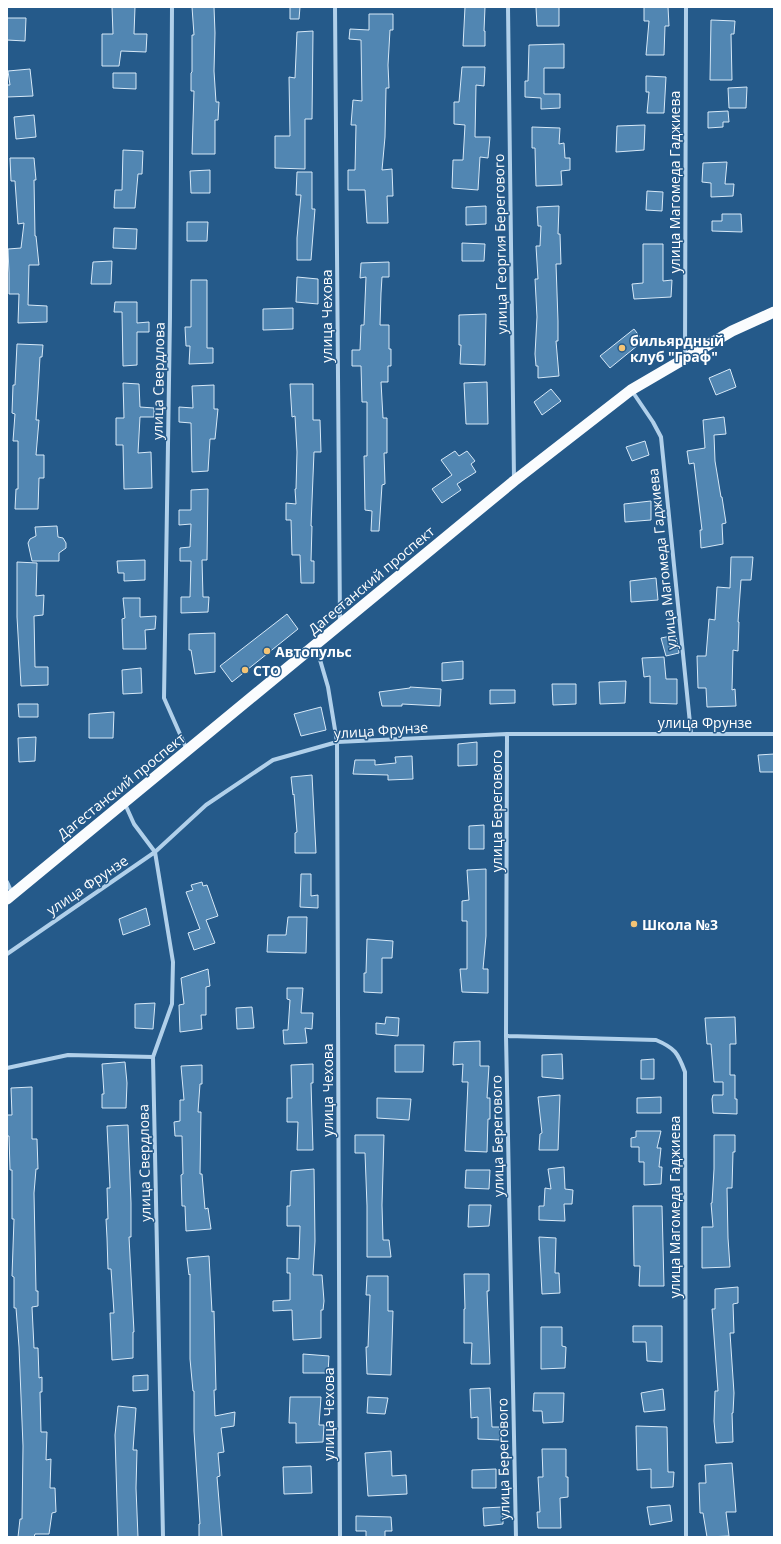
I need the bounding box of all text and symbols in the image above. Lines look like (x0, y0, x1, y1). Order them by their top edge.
street label: улица Магомеда Гаджиева (665, 91, 684, 273)
street label: улица Георгия Берегового (489, 153, 511, 335)
street label: улица Чехова (317, 269, 336, 363)
street label: улица Свердлова (147, 322, 169, 440)
place label: бильярдный клуб "Граф" (630, 331, 724, 366)
marker: бильярдный клуб "Граф" (617, 343, 627, 353)
street label: улица Магомеда Гаджиева (643, 467, 681, 651)
street label: Дагестанский проспект (304, 521, 438, 638)
place label: Автопульс (275, 642, 352, 661)
marker: Автопульс (262, 646, 272, 656)
place label: СТО (253, 661, 281, 680)
marker: СТО (240, 665, 250, 675)
street label: улица Фрунзе (658, 713, 752, 732)
street label: улица Фрунзе (333, 717, 429, 743)
street label: Дагестанский проспект (53, 728, 189, 844)
street label: улица Берегового (487, 750, 506, 872)
street label: улица Фрунзе (43, 851, 132, 919)
place label: Школа №3 (642, 915, 718, 934)
marker: Школа №3 (629, 919, 639, 929)
street label: улица Чехова (318, 1043, 337, 1137)
street label: улица Берегового (486, 1075, 508, 1197)
street label: улица Свердлова (133, 1104, 155, 1222)
street label: улица Магомеда Гаджиева (665, 1116, 684, 1298)
street label: улица Чехова (319, 1367, 338, 1461)
street label: улица Берегового (492, 1398, 514, 1520)

